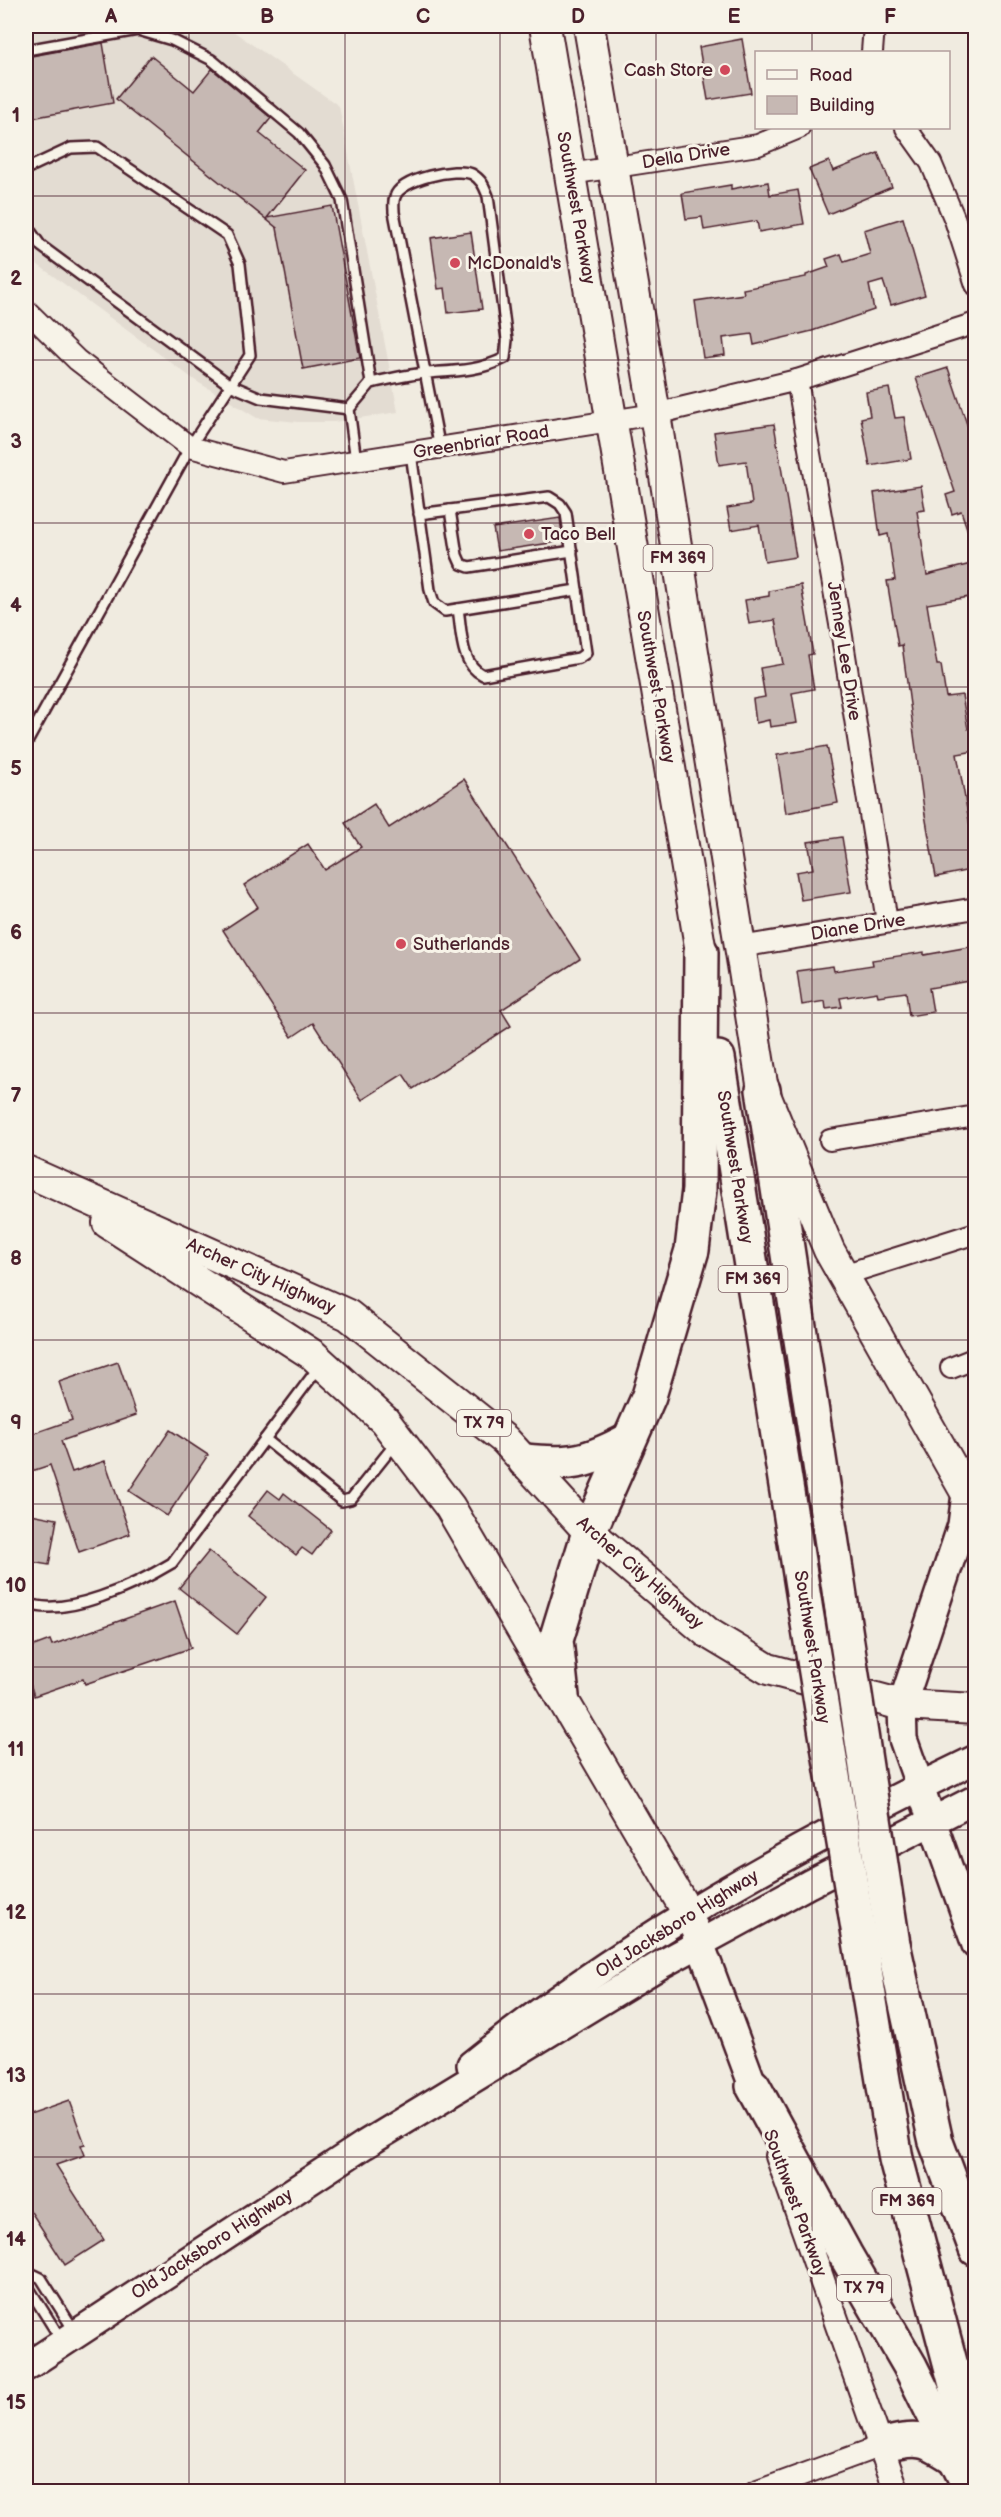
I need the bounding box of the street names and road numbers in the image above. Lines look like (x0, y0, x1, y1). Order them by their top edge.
street label: Southwest Parkway (552, 130, 600, 287)
street label: Della Drive (640, 139, 732, 173)
street label: Greenbriar Road (412, 421, 550, 463)
road number: FM 369 (644, 545, 712, 571)
street label: Jenney Lee Drive (823, 580, 865, 722)
street label: Southwest Parkway (632, 609, 680, 766)
street label: Diane Drive (809, 909, 907, 945)
street label: Southwest Parkway (713, 1089, 758, 1246)
street label: Archer City Highway (183, 1234, 340, 1319)
road number: FM 369 (718, 1266, 788, 1292)
road number: TX 79 (457, 1410, 511, 1436)
street label: Archer City Highway (572, 1512, 708, 1634)
street label: Southwest Parkway (790, 1569, 835, 1726)
street label: Old Jacksboro Highway (592, 1865, 763, 1983)
street label: Southwest Parkway (759, 2127, 832, 2280)
street label: Old Jacksboro Highway (128, 2184, 297, 2304)
road number: FM 369 (872, 2188, 942, 2214)
road number: TX 79 (837, 2275, 891, 2301)

